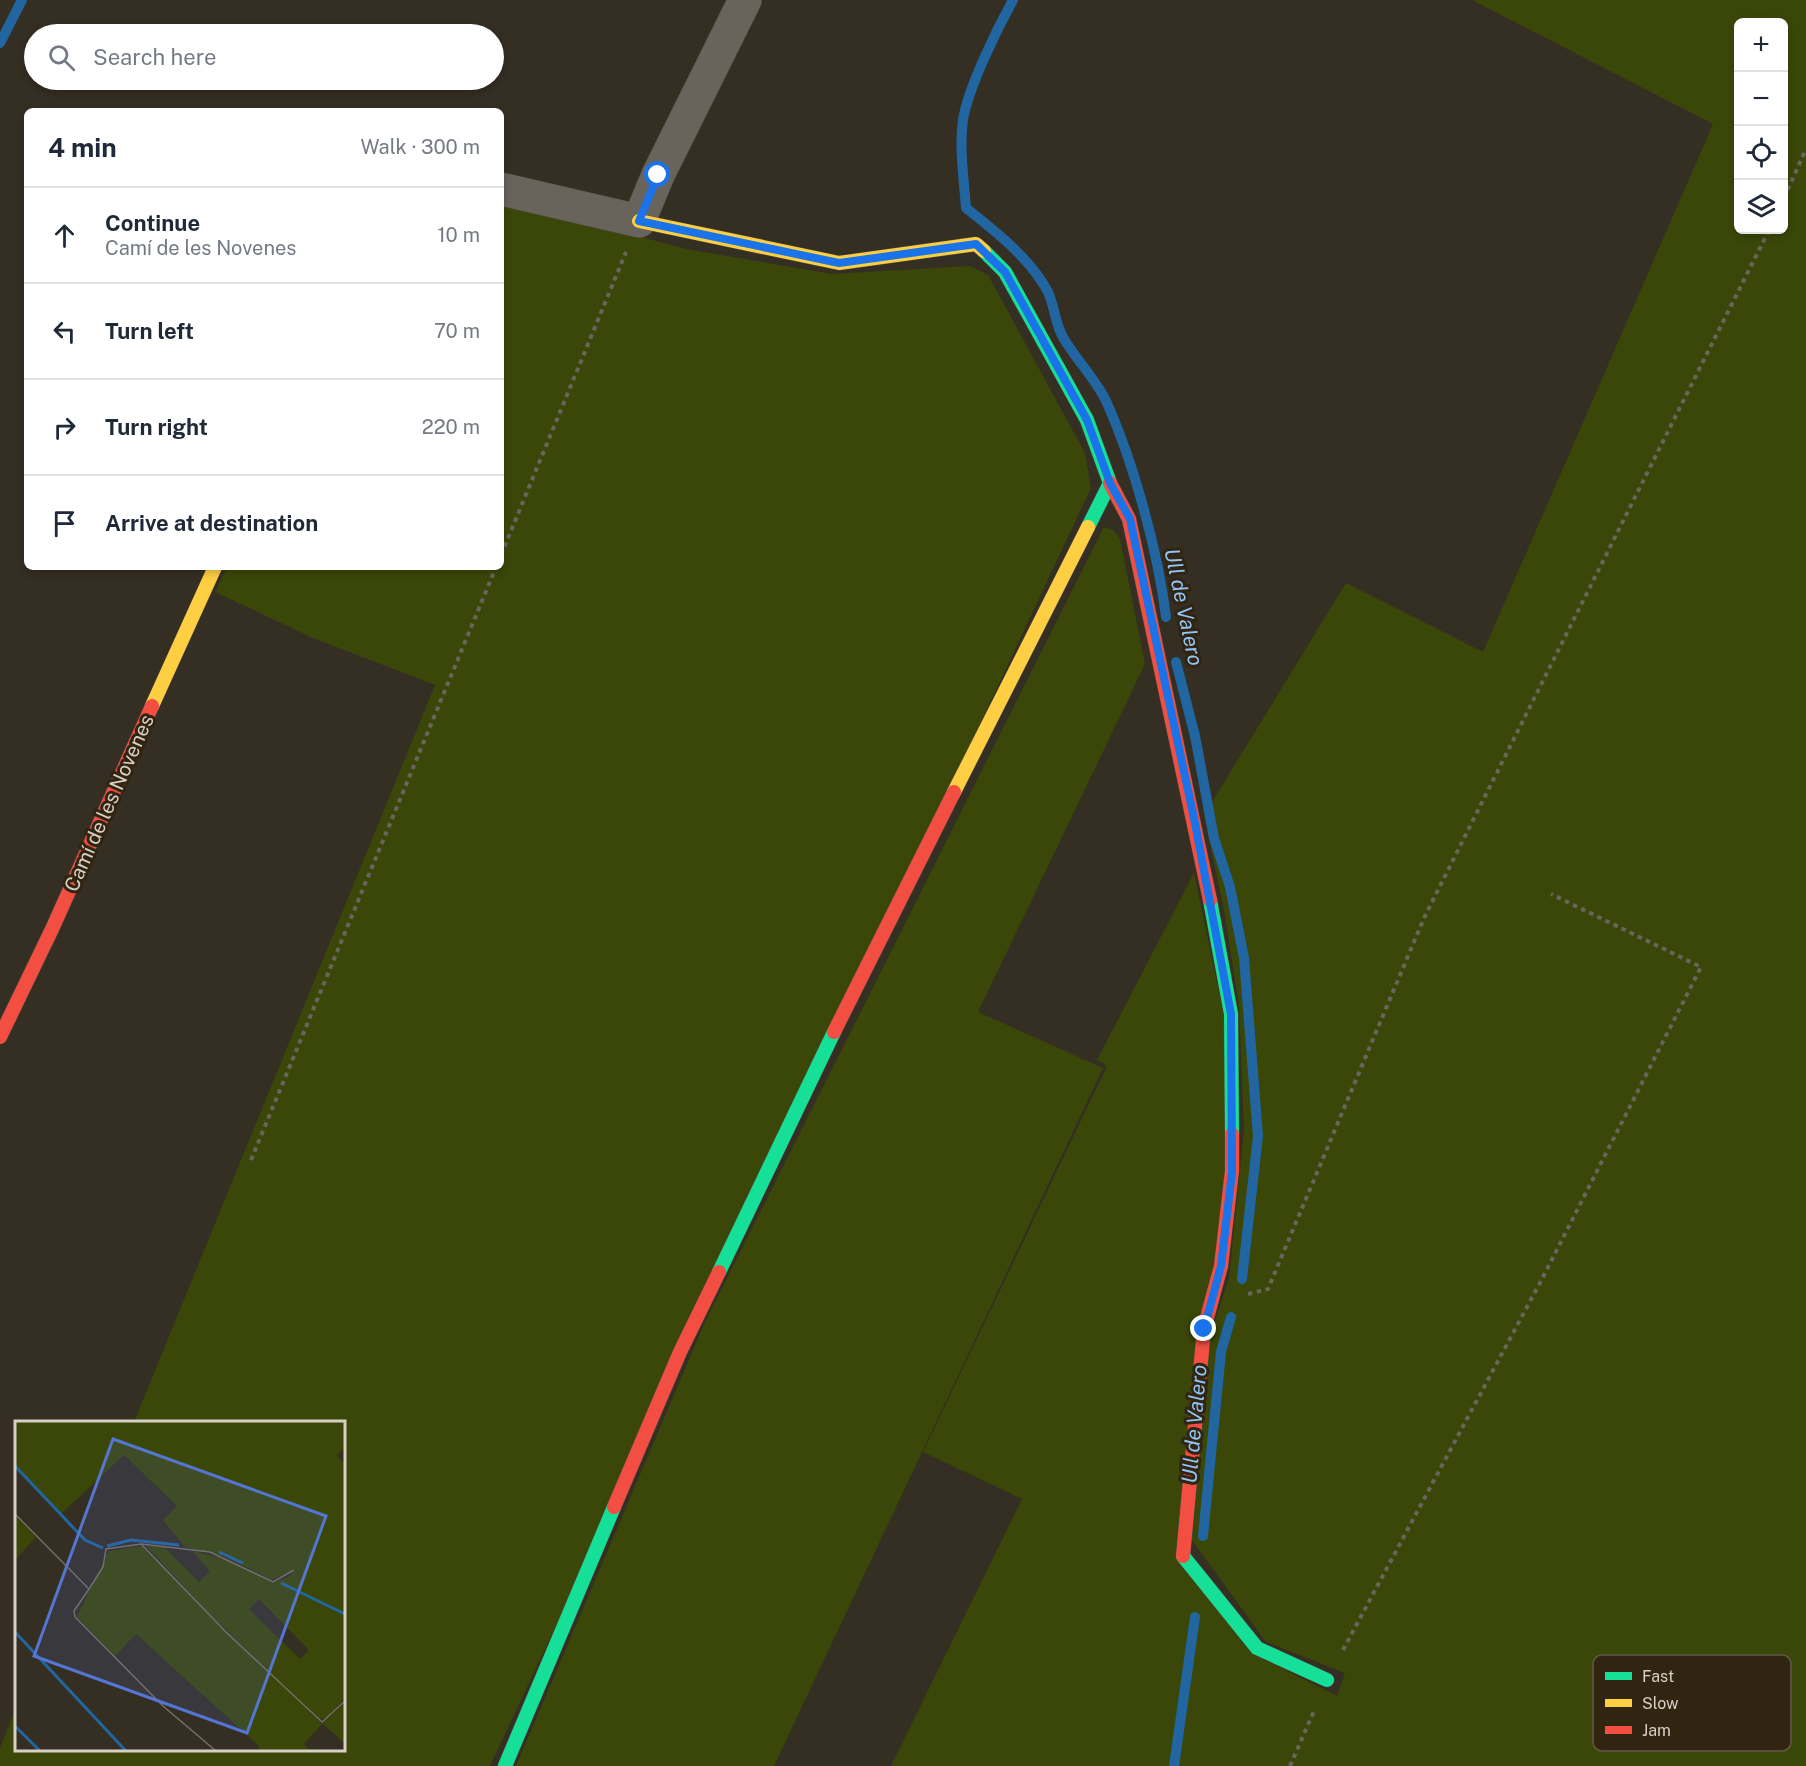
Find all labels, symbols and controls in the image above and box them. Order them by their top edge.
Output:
map controls [1734,18,1788,234]
button: + [1734,18,1788,72]
search box [24,24,504,90]
icon: search [45,41,78,74]
text: Search here [93,44,217,70]
button: − [1734,72,1788,126]
button: locate [1734,126,1788,180]
text: 4 min [48,132,117,163]
text: Walk · 300 m [360,135,480,159]
route start [644,161,670,187]
button: layers [1734,180,1788,234]
text: Continue [105,210,200,236]
icon: ahead [48,219,81,252]
text: 10 m [437,223,480,247]
text: Camí de les Novenes [105,236,296,260]
icon: left [48,315,81,348]
text: Turn left [105,318,194,344]
text: 70 m [434,319,480,343]
icon: right [48,411,81,444]
text: Turn right [105,414,208,440]
text: 220 m [422,415,480,439]
icon: arrive [48,507,81,540]
text: Arrive at destination [105,510,318,536]
water label: Ull de Valero [1159,546,1209,668]
street label: Camí de les Novenes [59,711,159,895]
route end [1190,1315,1216,1341]
water label: Ull de Valero [1176,1364,1212,1484]
inset map [15,1421,345,1751]
legend [1593,1655,1791,1751]
text: Fast [1642,1667,1674,1686]
text: Slow [1642,1694,1679,1713]
text: Jam [1642,1721,1671,1740]

